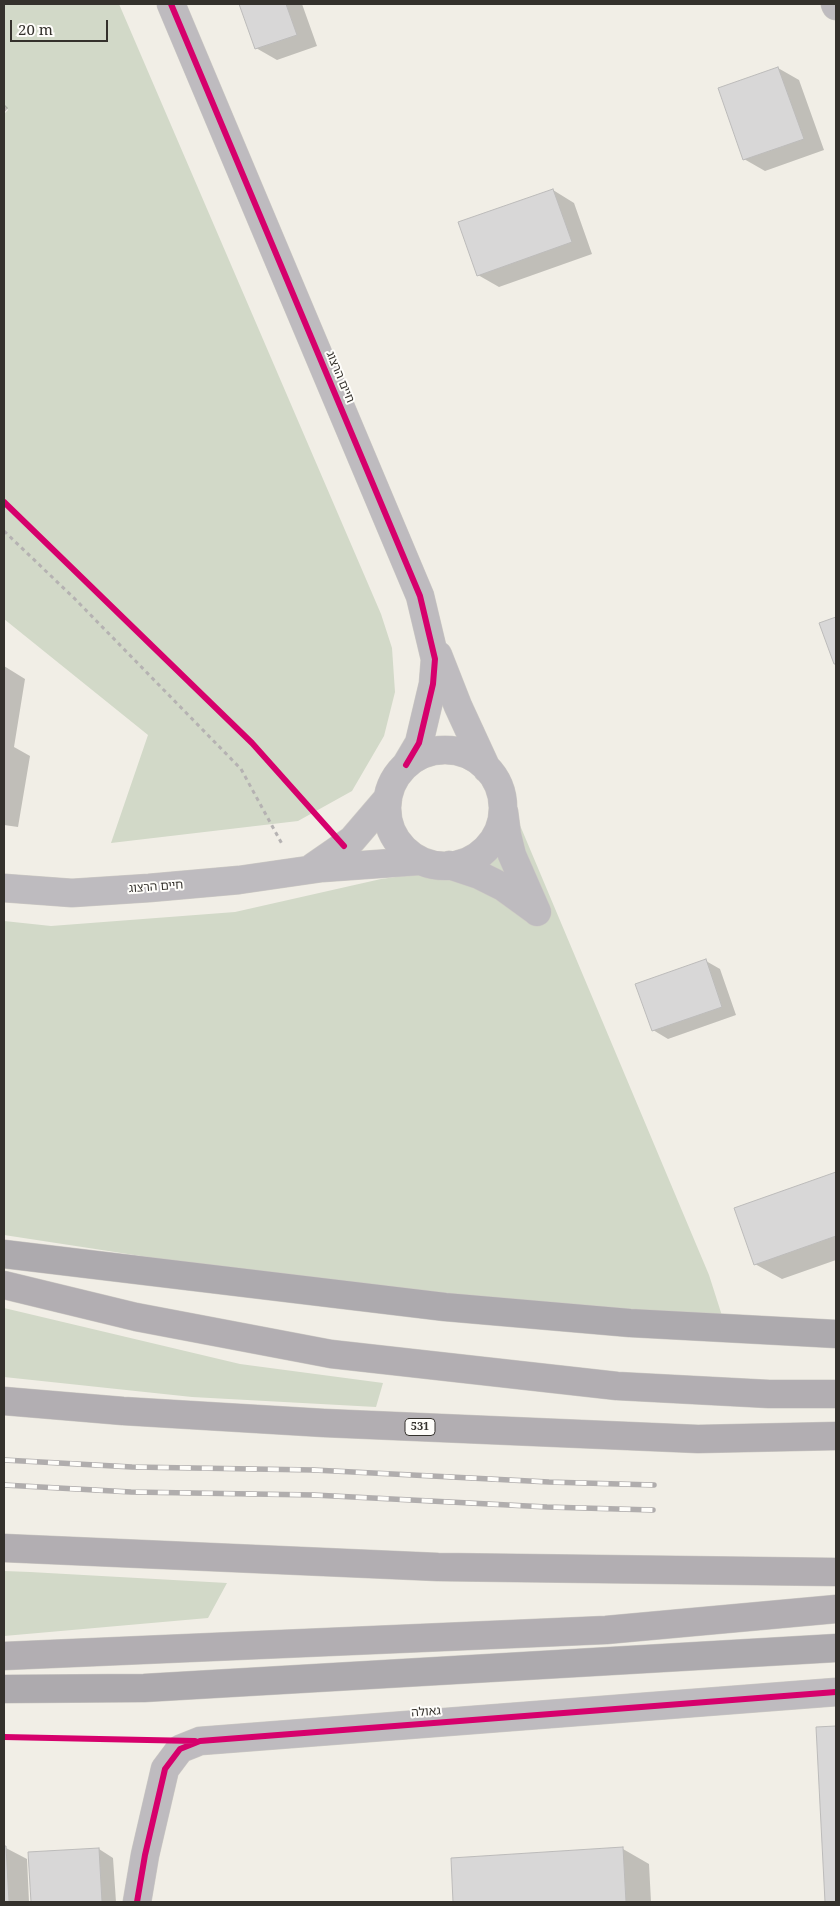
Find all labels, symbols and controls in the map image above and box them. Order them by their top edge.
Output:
scale bar [12,10,110,42]
text: 20 m [18,19,53,39]
street label: חיים הרצוג [323,349,357,405]
street label: חיים הרצוג [128,878,184,896]
road number: 531 [405,1418,435,1435]
street label: גאולה [411,1704,441,1720]

